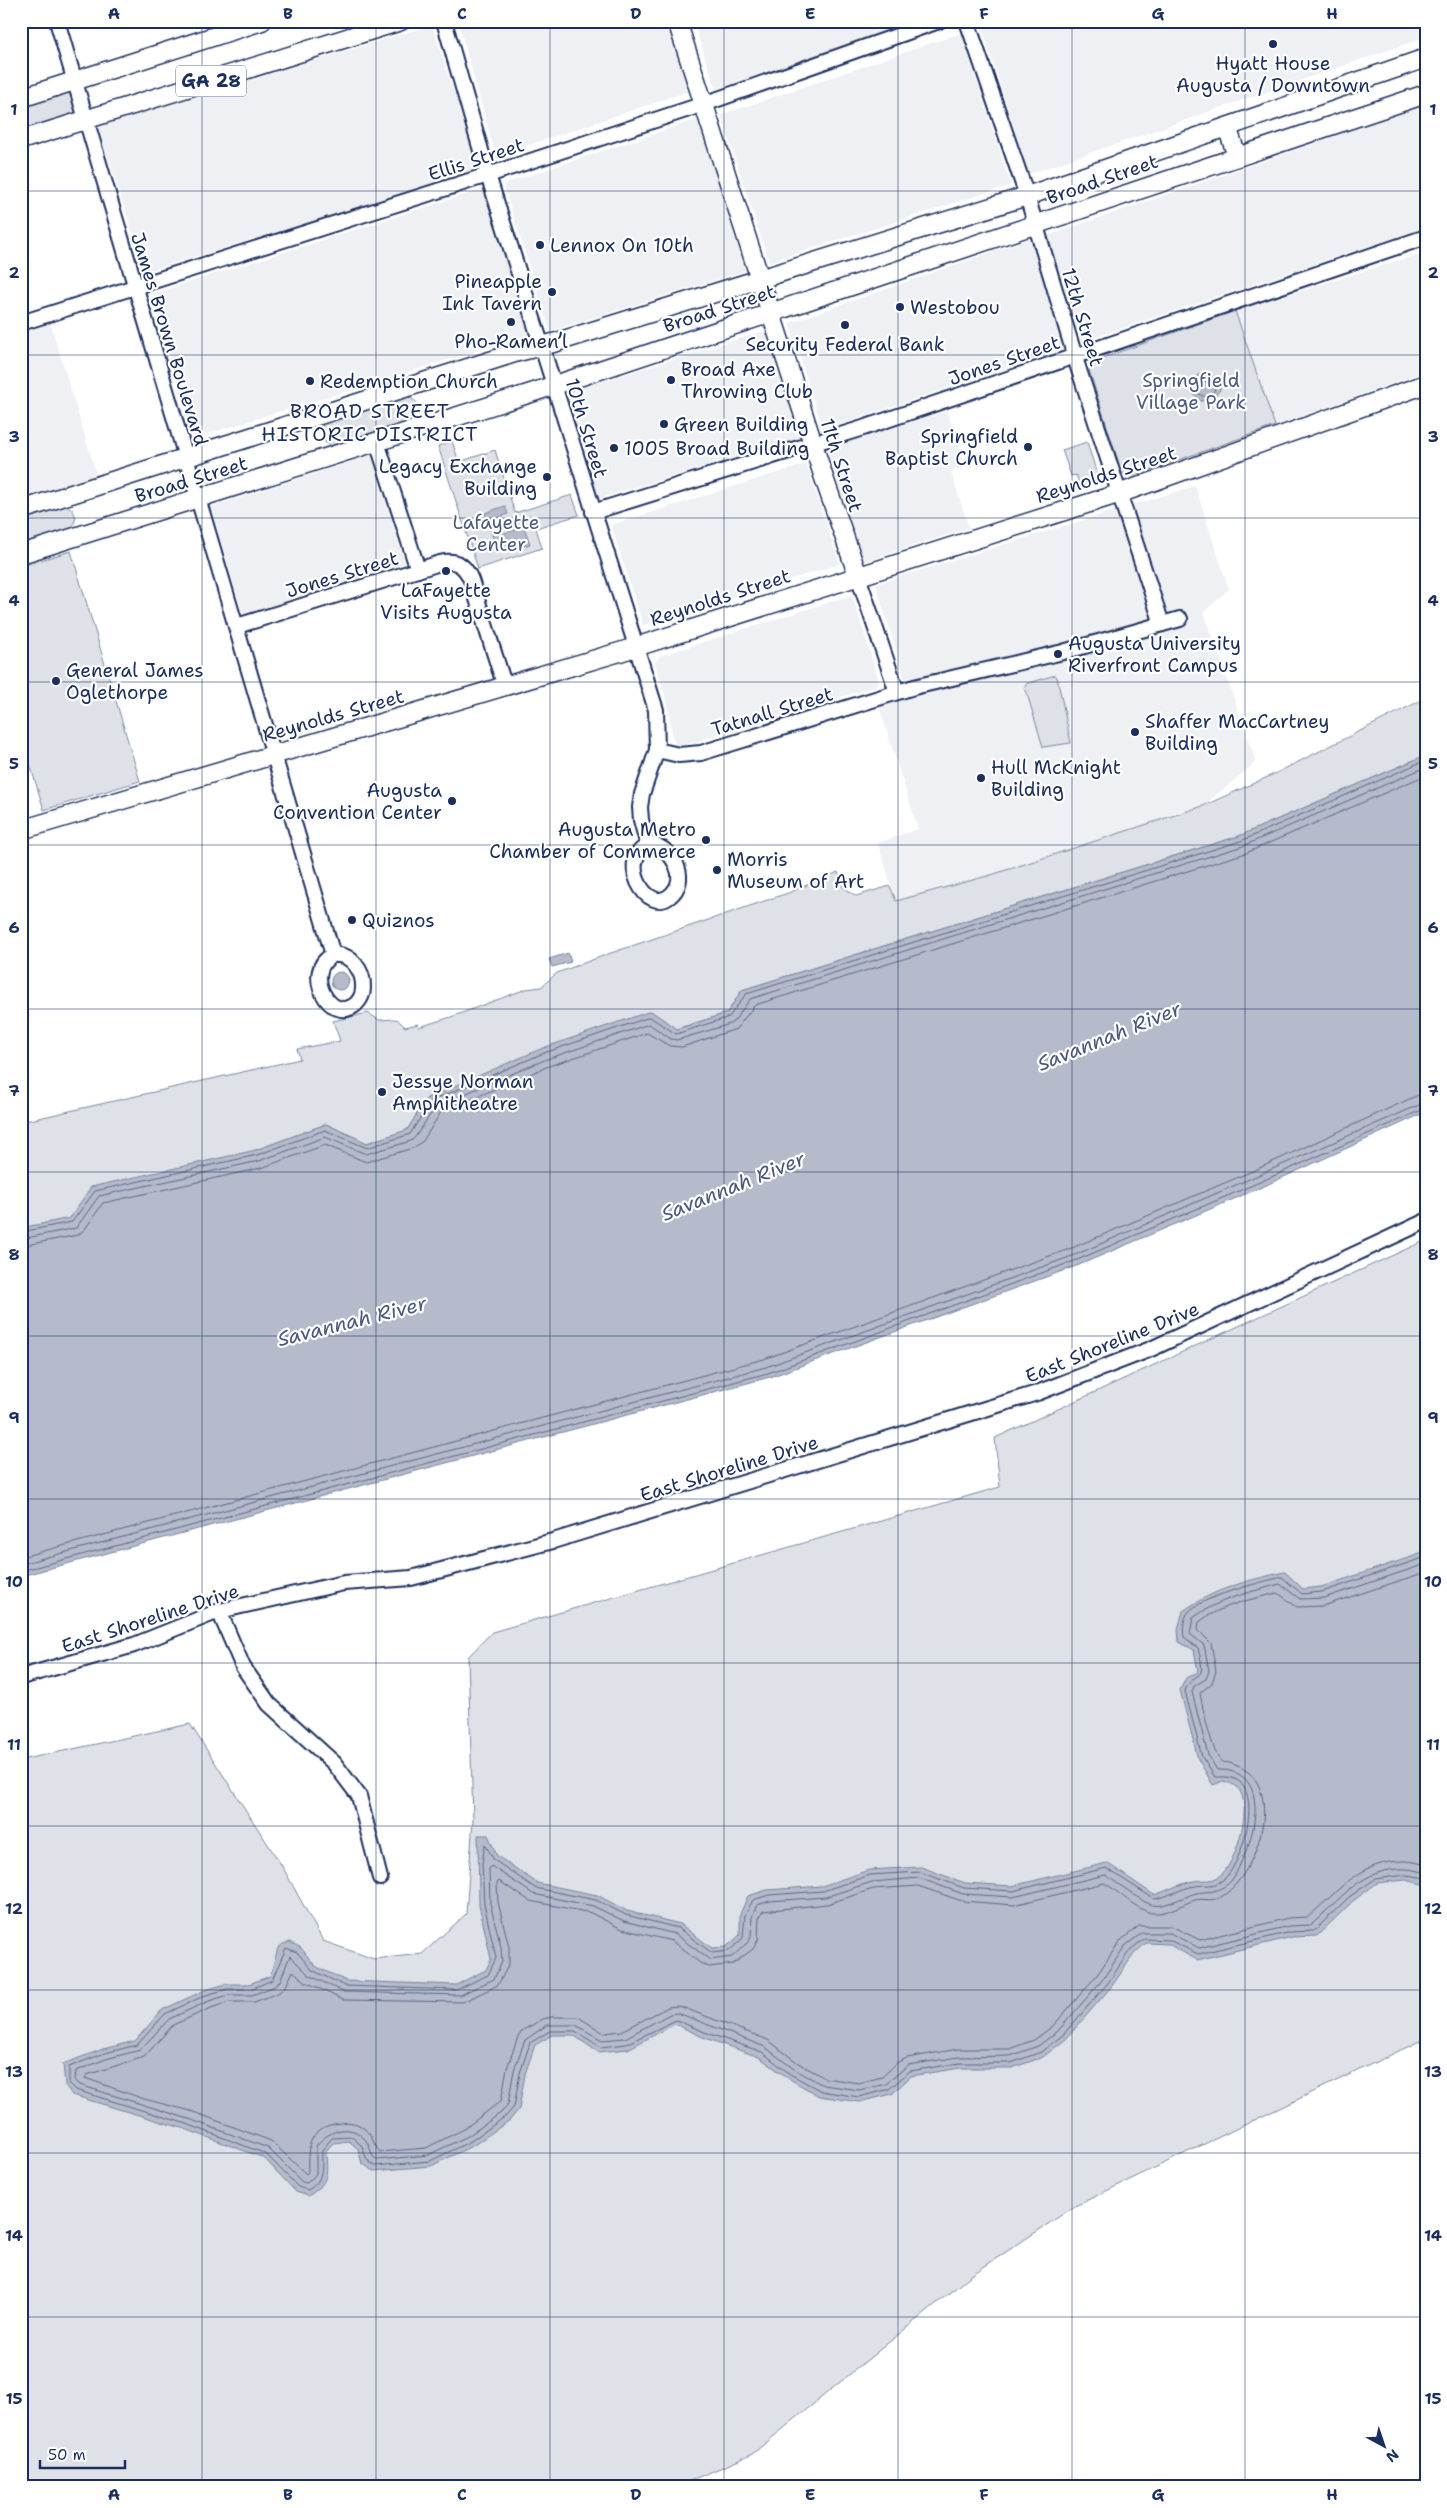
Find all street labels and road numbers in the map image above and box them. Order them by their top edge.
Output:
road number: GA 28 [176,66,246,96]
street label: Ellis Street [425,132,527,187]
street label: Broad Street [1043,149,1161,210]
street label: James Brown Boulevard [125,229,214,449]
street label: 12th Street [1056,265,1109,370]
street label: Broad Street [660,279,778,338]
street label: Jones Street [945,330,1063,391]
street label: 10th Street [560,375,614,481]
street label: 11th Street [815,415,868,515]
street label: Reynolds Street [1033,440,1180,509]
street label: Broad Street [132,450,251,508]
street label: Jones Street [283,545,402,603]
street label: Reynolds Street [647,563,794,632]
street label: Tatnall Street [708,681,836,742]
street label: Reynolds Street [259,683,407,748]
street label: East Shoreline Drive [1022,1296,1203,1389]
street label: East Shoreline Drive [637,1429,821,1507]
street label: East Shoreline Drive [58,1578,242,1659]

